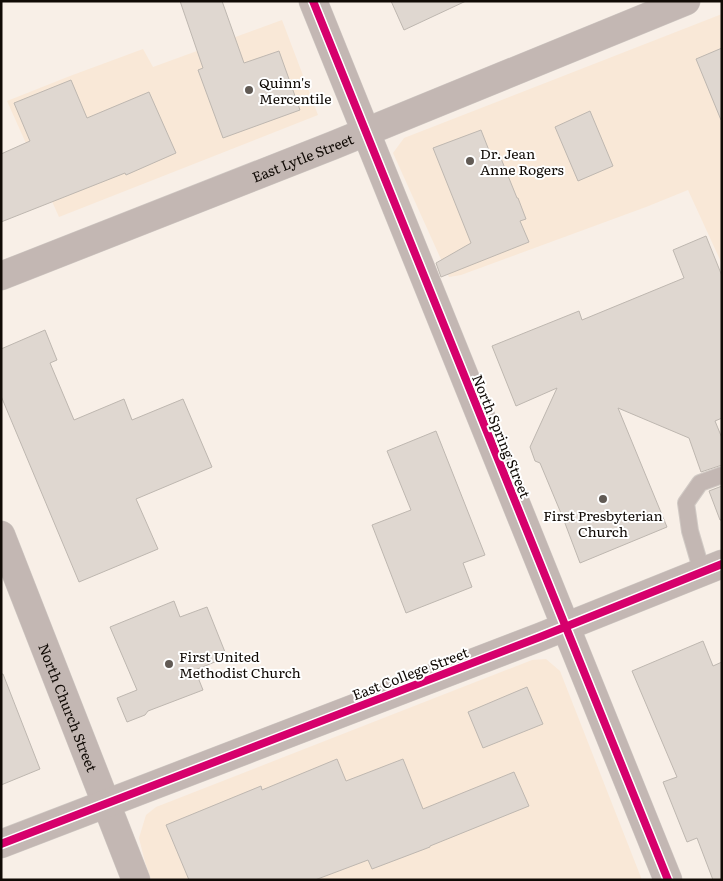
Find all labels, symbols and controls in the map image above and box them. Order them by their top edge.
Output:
place label: Quinn's Mercentile [259,72,331,108]
marker: Quinn's Mercentile [243,84,255,96]
street label: East Lytle Street [249,128,357,186]
place label: Dr. Jean Anne Rogers [480,143,564,179]
marker: Dr. Jean Anne Rogers [464,155,476,167]
street label: North Spring Street [468,371,536,501]
marker: First Presbyterian Church [597,493,609,505]
place label: First Presbyterian Church [543,505,663,541]
street label: North Church Street [34,640,103,775]
street label: East College Street [349,642,471,704]
place label: First United Methodist Church [179,646,301,682]
marker: First United Methodist Church [163,658,175,670]

